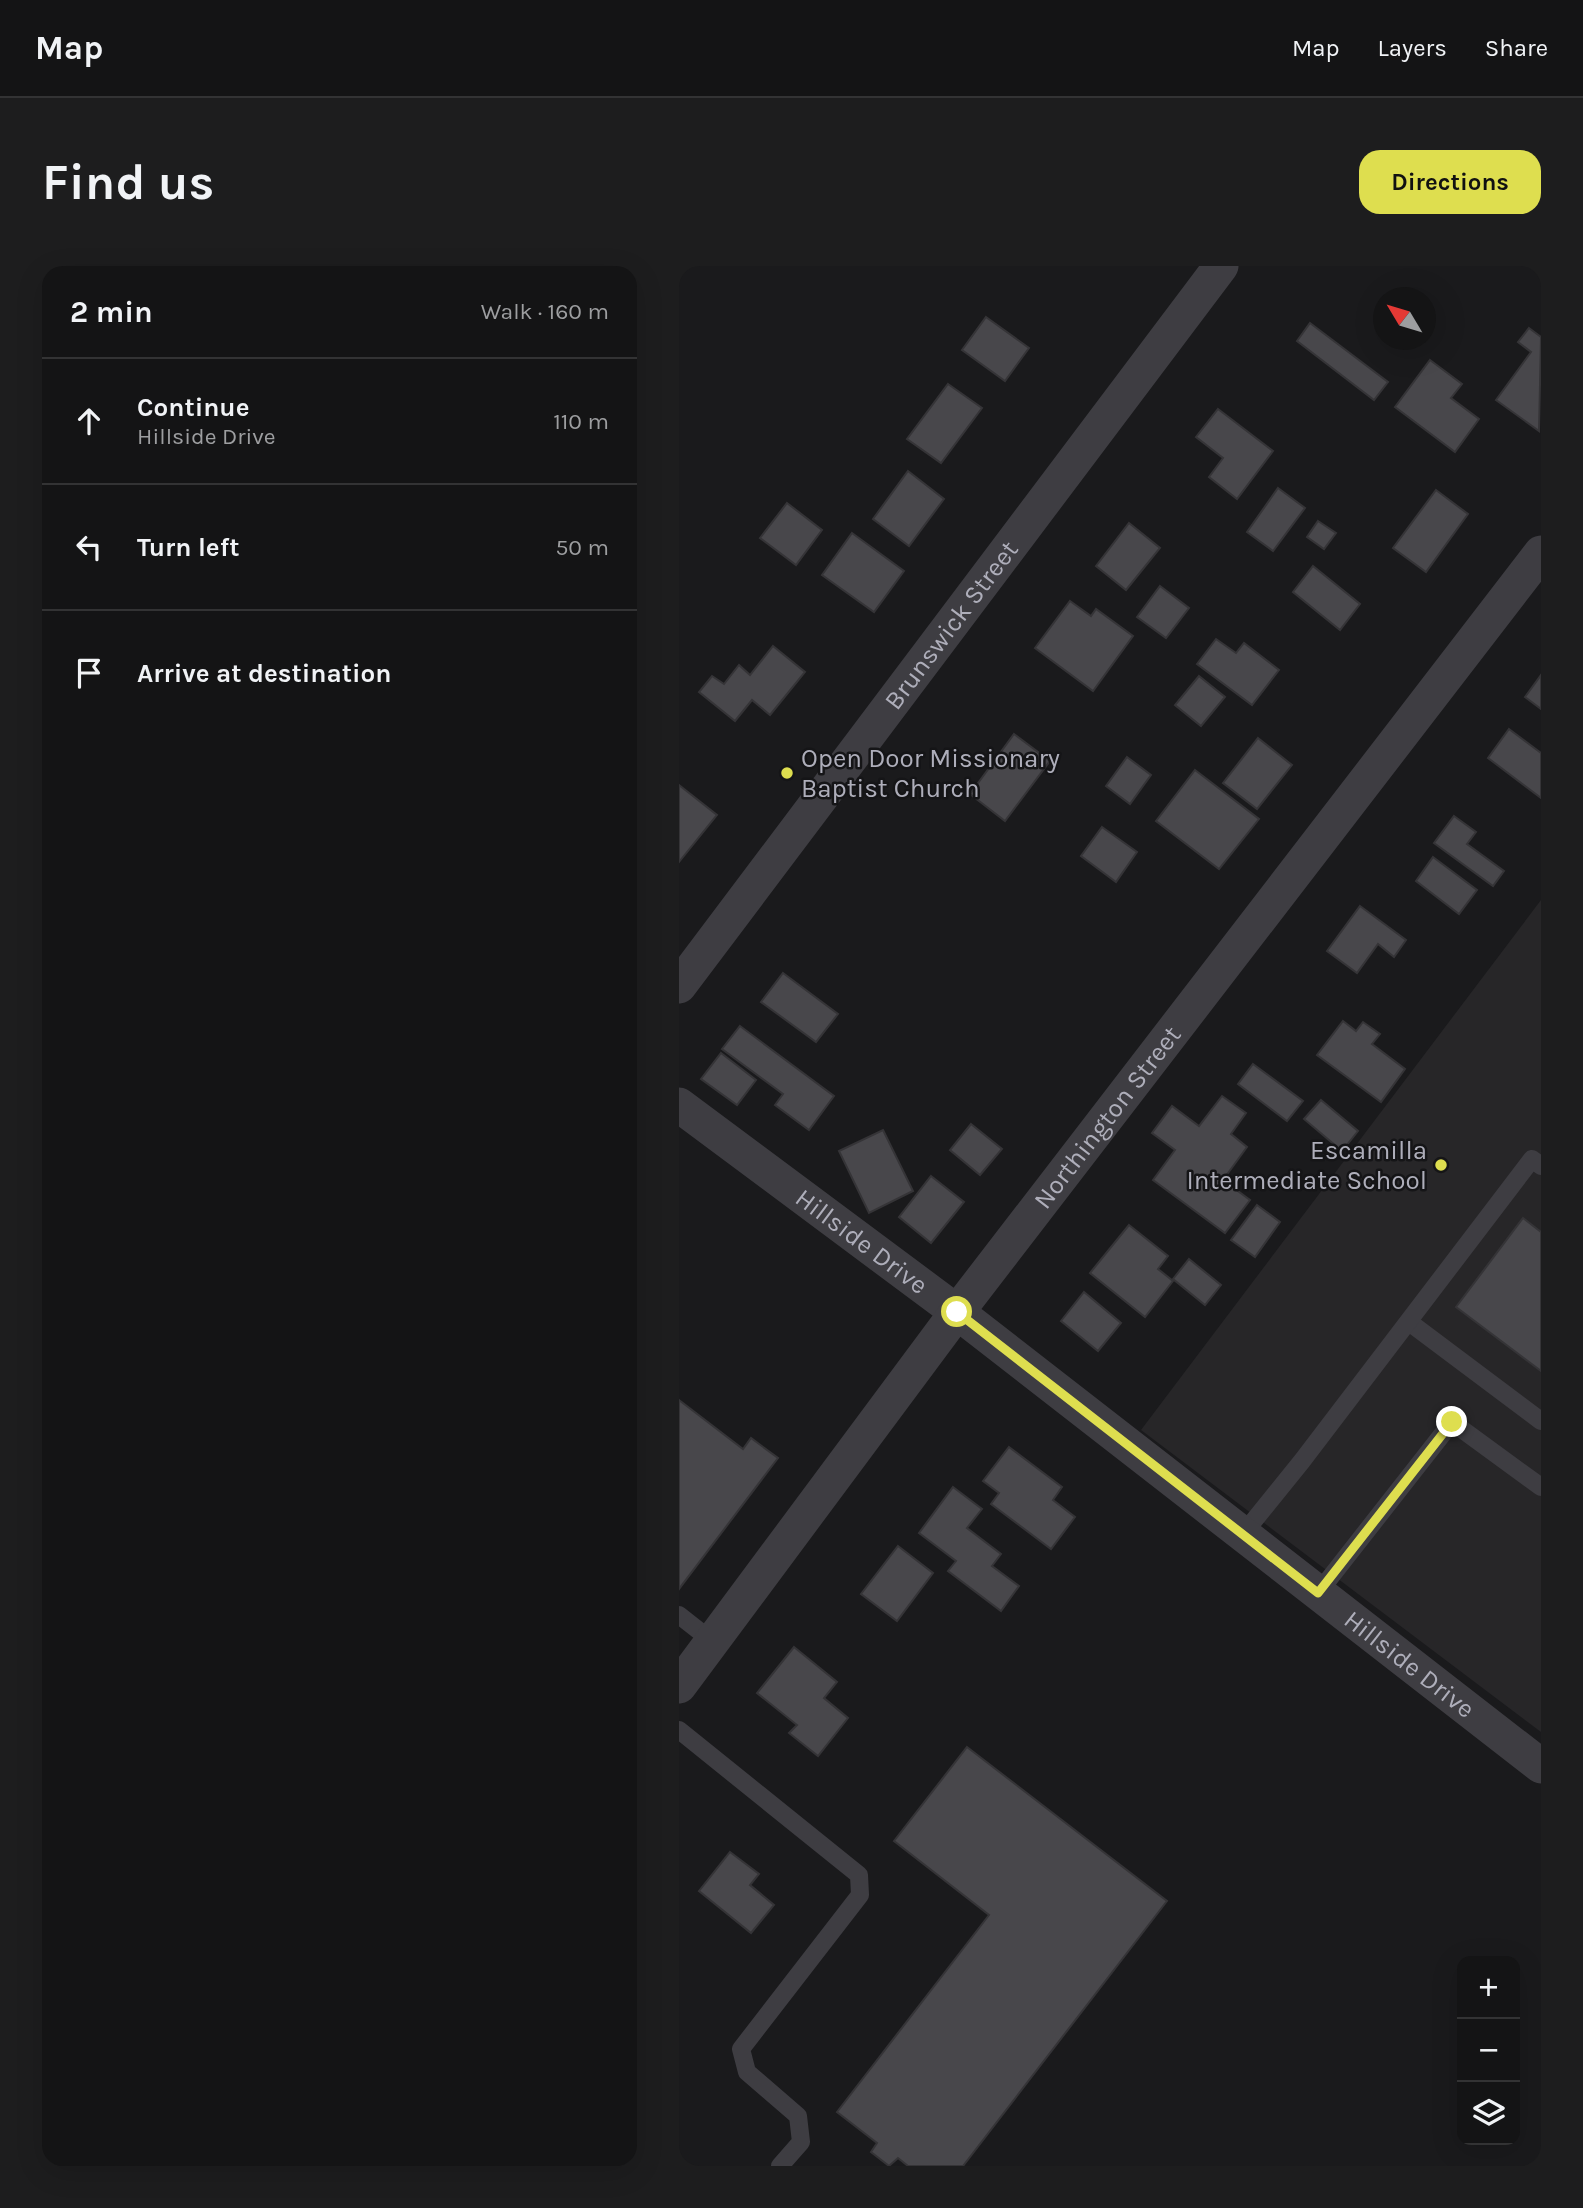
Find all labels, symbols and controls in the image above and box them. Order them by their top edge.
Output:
text: Map [35,29,103,67]
text: Map [1292,34,1340,62]
text: Layers [1378,34,1447,62]
text: Share [1485,34,1548,62]
button: Directions [1359,150,1541,214]
text: Find us [42,154,214,211]
north arrow [1373,287,1436,350]
text: 2 min [70,294,153,330]
text: Walk · 160 m [481,298,609,325]
text: Continue [137,392,249,423]
icon: ahead [70,402,108,440]
text: 110 m [553,408,609,435]
text: Hillside Drive [137,423,276,450]
icon: left [70,528,108,566]
text: Turn left [137,532,239,563]
text: 50 m [555,534,609,561]
street label: Brunswick Street [877,534,1024,715]
icon: arrive [70,654,108,692]
text: Arrive at destination [137,658,391,689]
place label: Open Door Missionary Baptist Church [801,743,1060,804]
marker: Open Door Missionary Baptist Church [779,765,795,781]
street label: Northington Street [1027,1019,1187,1215]
place label: Escamilla Intermediate School [1187,1135,1427,1196]
marker: Escamilla Intermediate School [1433,1157,1449,1173]
street label: Hillside Drive [790,1182,934,1300]
route start [941,1296,972,1327]
route end [1436,1406,1467,1437]
street label: Hillside Drive [1338,1604,1481,1724]
map controls [1457,1956,1520,2145]
button: + [1457,1956,1520,2019]
button: − [1457,2019,1520,2082]
button: layers [1457,2082,1520,2145]

